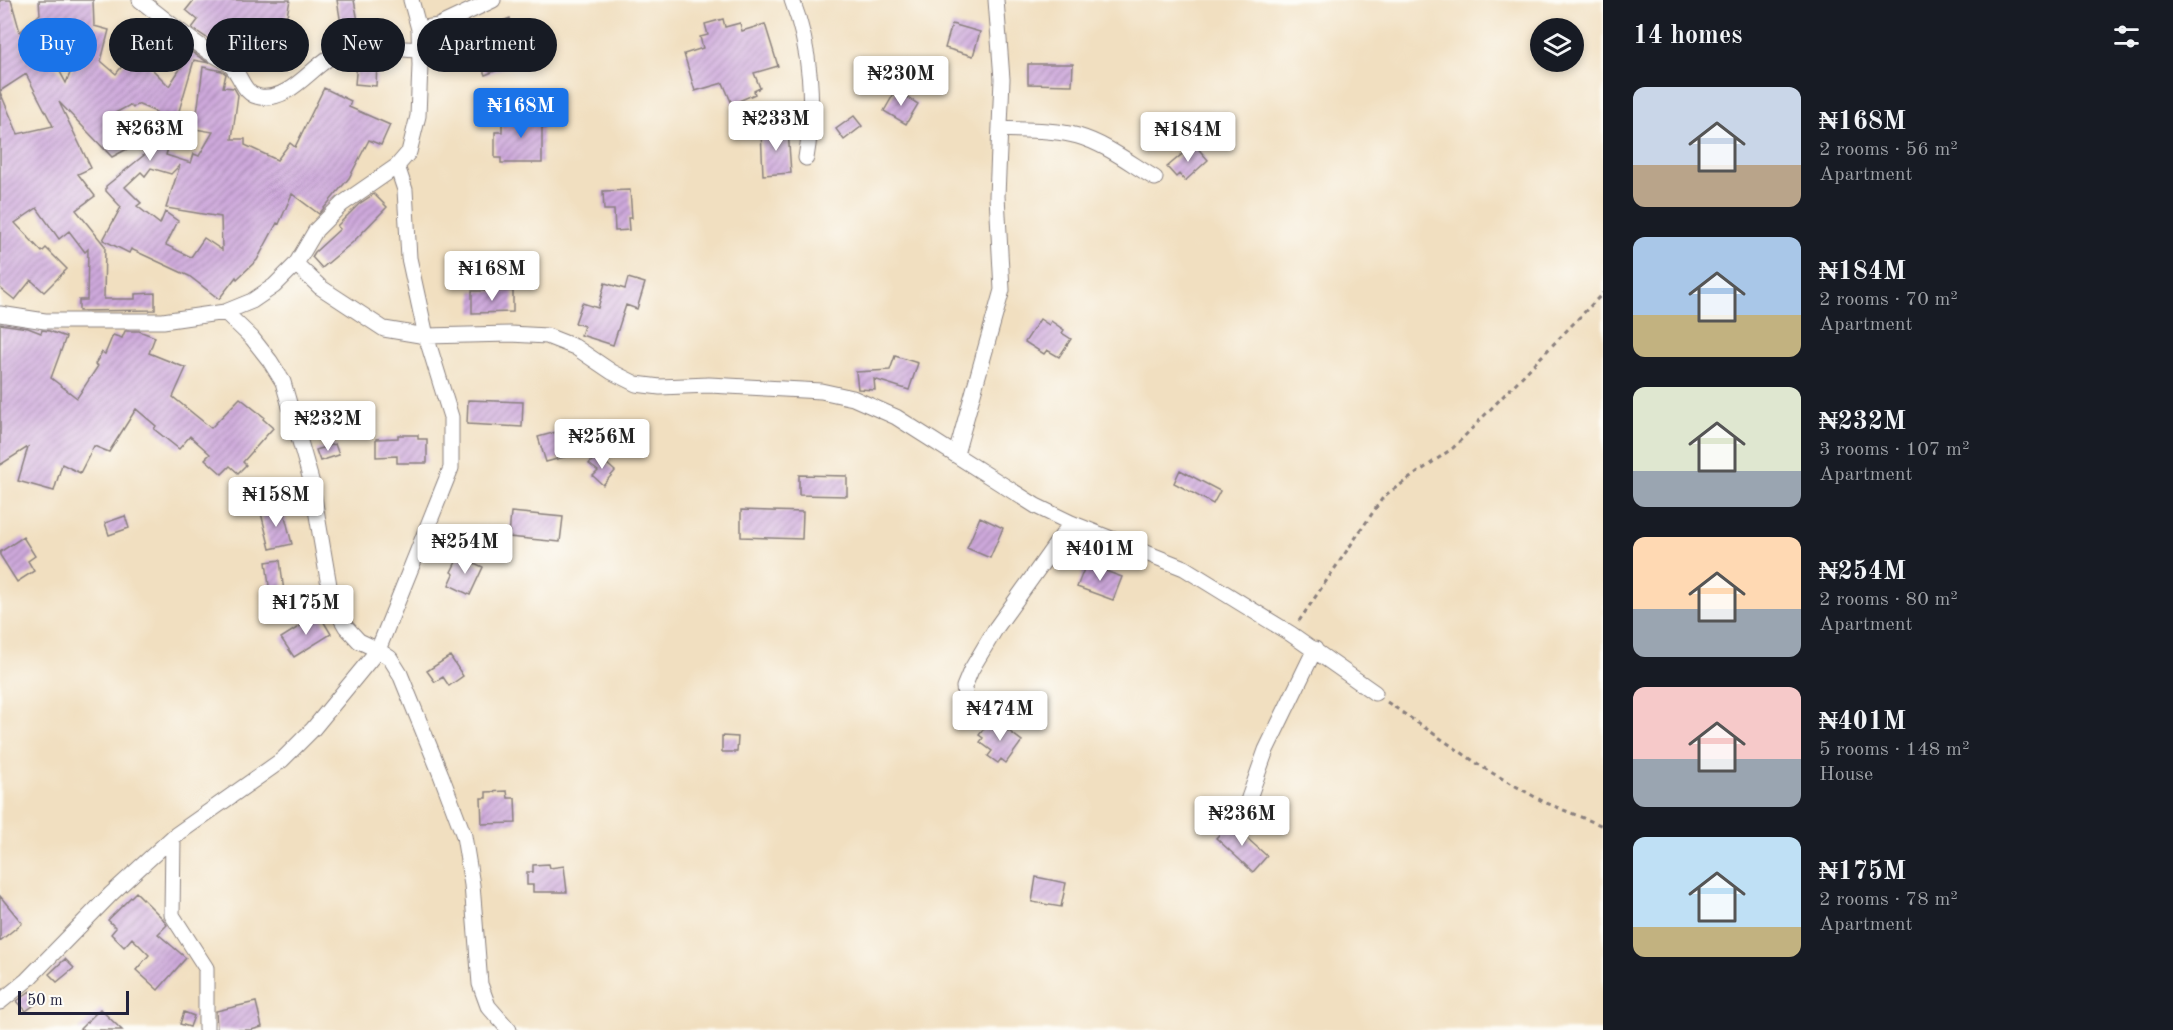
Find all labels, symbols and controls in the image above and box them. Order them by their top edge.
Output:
chip: Buy [18,18,97,72]
chip: Rent [109,18,194,72]
chip: Filters [206,18,309,72]
chip: New [321,18,405,72]
chip: Apartment [417,18,557,72]
map controls [1530,18,1584,72]
button: layers [1530,18,1584,72]
icon: filters [2110,20,2143,53]
text: 14 homes [1633,23,1742,49]
pin: ₦230M [859,56,943,107]
text: ₦230M [867,65,935,85]
pin: ₦168M [479,88,563,139]
text: ₦168M [487,97,555,117]
pin: ₦233M [734,101,818,152]
text: ₦168M [1819,109,1906,135]
text: ₦233M [742,110,810,130]
pin: ₦263M [108,111,192,162]
icon: home [1681,111,1753,183]
pin: ₦184M [1146,112,1230,163]
text: ₦263M [116,120,184,140]
text: ₦184M [1154,121,1222,141]
text: 2 rooms · 56 m² [1819,140,1958,160]
text: Apartment [1819,165,1913,185]
pin: ₦168M [450,251,534,302]
text: ₦184M [1819,259,1906,285]
text: ₦168M [458,260,526,280]
icon: home [1681,261,1753,333]
text: 2 rooms · 70 m² [1819,290,1958,310]
text: Apartment [1819,315,1913,335]
pin: ₦232M [286,401,370,452]
text: ₦232M [1819,409,1906,435]
text: ₦232M [294,410,362,430]
icon: home [1681,411,1753,483]
pin: ₦256M [560,419,644,470]
text: ₦256M [568,428,636,448]
text: 3 rooms · 107 m² [1819,440,1969,460]
text: Apartment [1819,465,1913,485]
pin: ₦158M [234,477,318,528]
text: ₦158M [242,486,310,506]
pin: ₦254M [423,524,507,575]
pin: ₦401M [1058,531,1142,582]
text: ₦254M [431,533,499,553]
text: ₦401M [1066,540,1134,560]
text: ₦254M [1819,559,1906,585]
icon: home [1681,561,1753,633]
pin: ₦175M [264,585,348,636]
text: 2 rooms · 80 m² [1819,590,1958,610]
text: ₦175M [272,594,340,614]
text: Apartment [1819,615,1913,635]
pin: ₦474M [958,691,1042,742]
text: ₦474M [966,700,1034,720]
text: ₦401M [1819,709,1906,735]
icon: home [1681,711,1753,783]
text: 5 rooms · 148 m² [1819,740,1969,760]
text: House [1819,765,1873,785]
pin: ₦236M [1200,796,1284,847]
text: ₦236M [1208,805,1276,825]
text: ₦175M [1819,859,1906,885]
icon: home [1681,861,1753,933]
text: 2 rooms · 78 m² [1819,890,1958,910]
text: Apartment [1819,915,1913,935]
scale bar [18,988,129,1016]
text: 50 m [27,993,63,1009]

